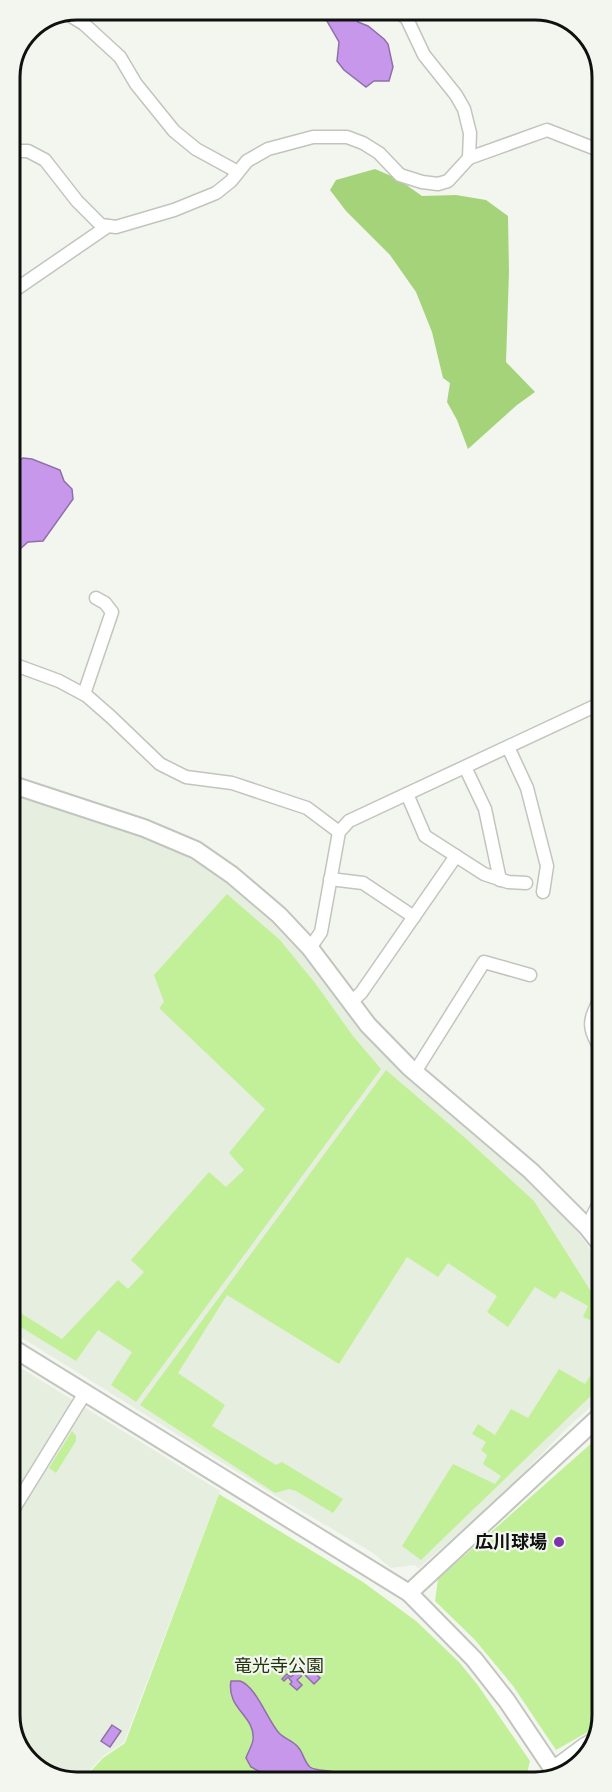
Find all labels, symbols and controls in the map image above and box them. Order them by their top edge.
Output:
place label: 広川球場 [475,1531,547,1553]
marker: 広川球場 [552,1535,566,1549]
park label: 竜光寺公園 [234,1655,324,1677]

